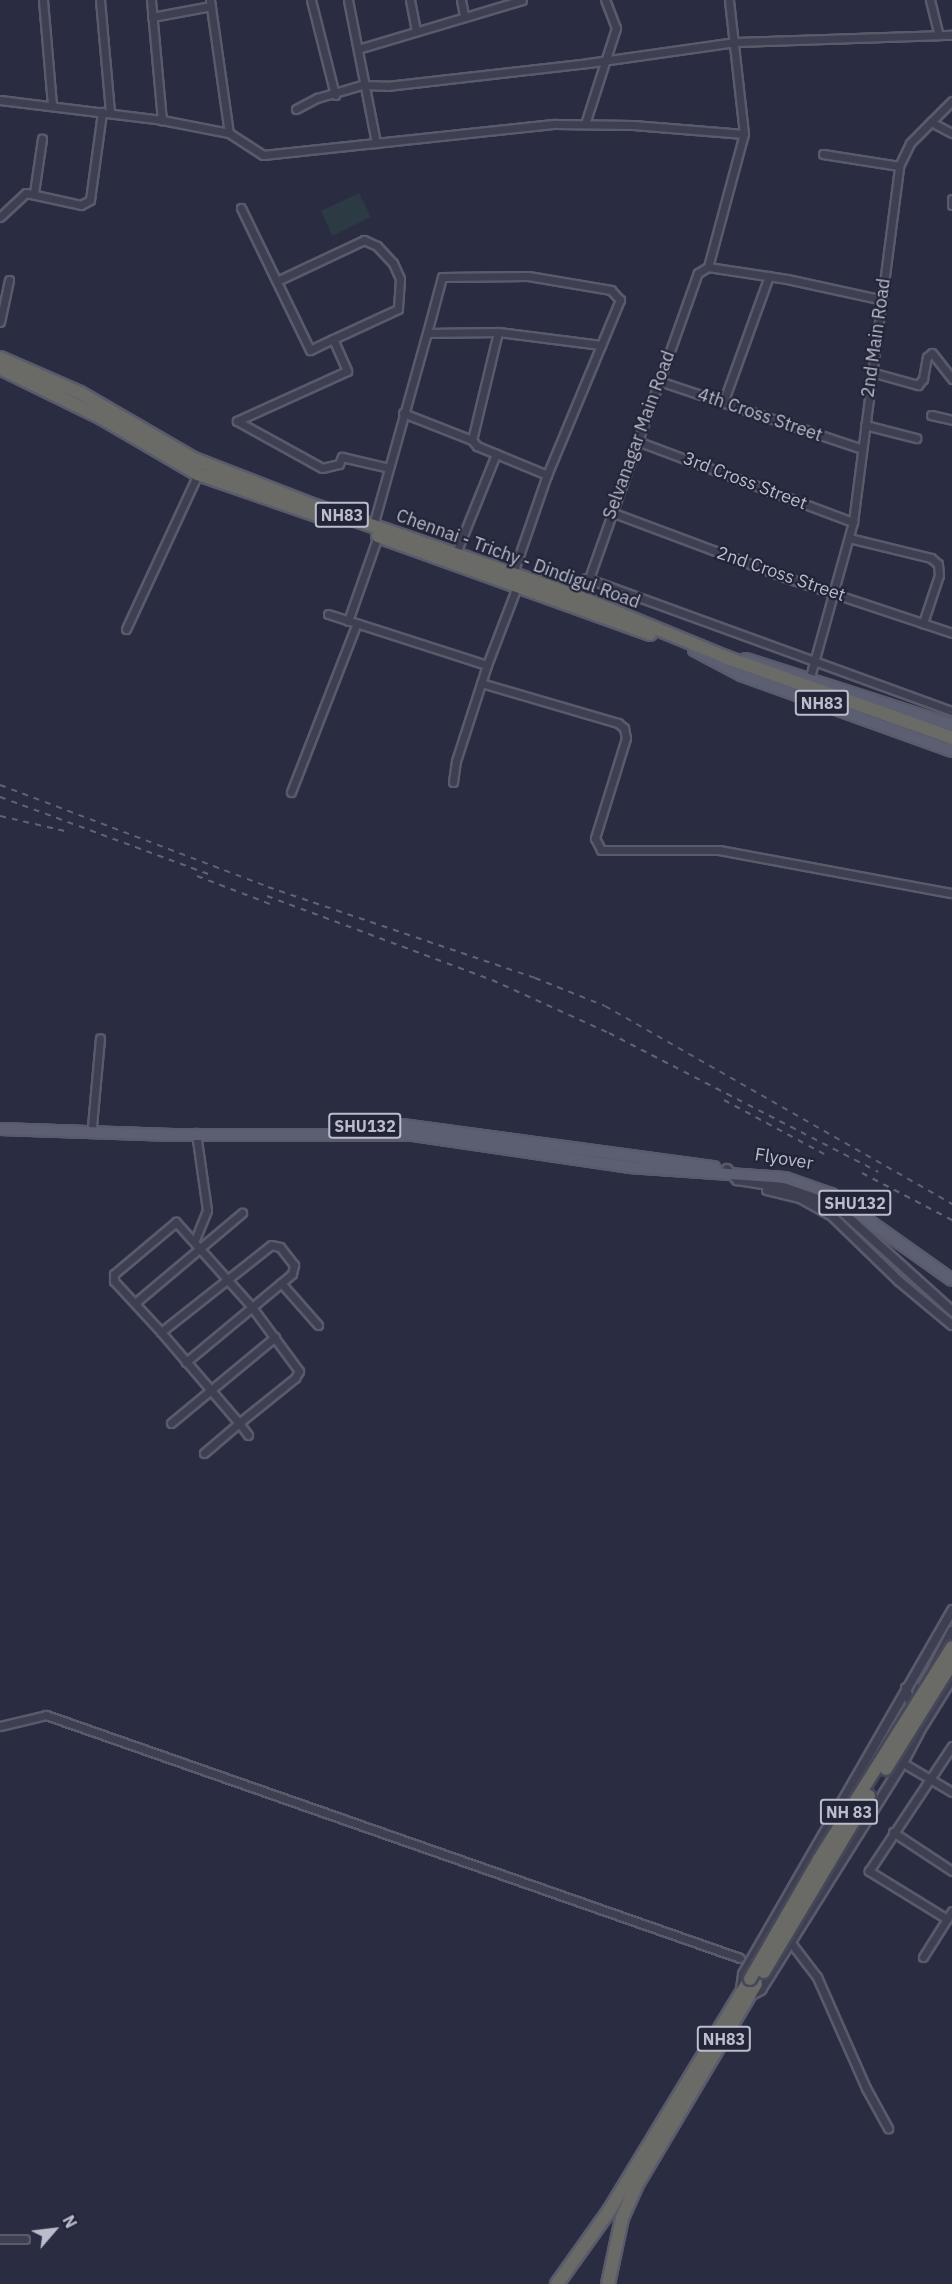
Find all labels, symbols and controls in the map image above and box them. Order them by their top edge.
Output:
street label: 2nd Main Road [857,277,895,399]
street label: Selvanagar Main Road [598,348,680,522]
street label: 4th Cross Street [695,384,825,446]
street label: 3rd Cross Street [680,447,810,515]
road number: NH83 [314,502,370,528]
street label: Chennai - Trichy - Dindigul Road [393,505,643,613]
street label: 2nd Cross Street [714,542,848,606]
road number: NH83 [794,690,850,716]
road number: SHU132 [328,1113,403,1139]
street label: Flyover [753,1144,815,1174]
road number: SHU132 [818,1190,892,1216]
road number: NH 83 [819,1799,879,1825]
road number: NH83 [696,2026,752,2052]
north arrow [24,2200,84,2260]
text: N [58,2212,81,2231]

